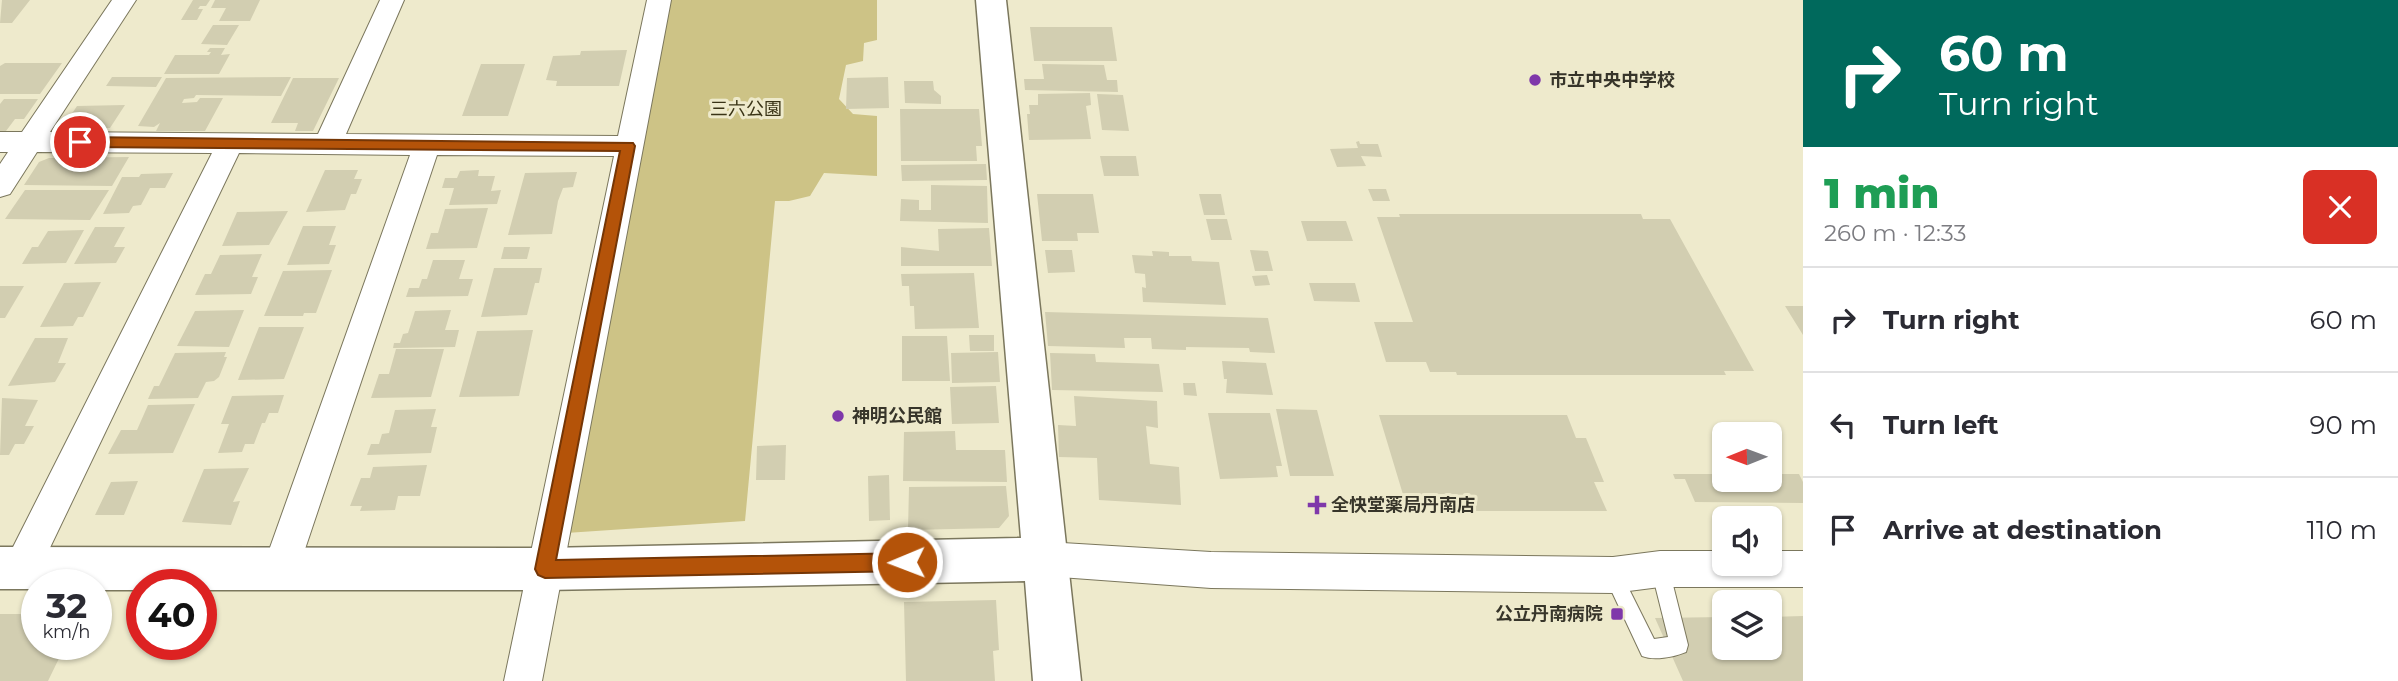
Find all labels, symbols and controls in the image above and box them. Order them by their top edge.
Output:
text: 60 m [1939,24,2069,83]
icon: right [1824,28,1915,119]
place label: 市立中央中学校 [1549,69,1675,91]
marker: 市立中央中学校 [1527,72,1543,88]
text: Turn right [1939,84,2099,123]
park label: 三六公園 [710,98,782,120]
pin [50,112,110,172]
icon: arrive [61,123,99,161]
text: 1 min [1824,167,1940,219]
button: close [2303,170,2377,244]
text: 260 m · 12:33 [1824,219,1967,247]
icon: right [1824,301,1862,339]
text: Turn right [1883,304,2019,336]
text: 60 m [2310,304,2377,336]
place label: 神明公民館 [852,405,942,427]
icon: left [1824,406,1862,444]
marker: 神明公民館 [830,408,846,424]
text: Turn left [1883,409,1999,441]
text: 90 m [2310,409,2377,441]
north arrow [1712,422,1782,492]
map controls [1712,422,1782,660]
place label: 全快堂薬局丹南店 [1331,494,1475,516]
marker: 全快堂薬局丹南店 [1309,497,1325,513]
button: sound [1712,506,1782,576]
icon: arrive [1824,511,1862,549]
text: Arrive at destination [1883,514,2162,546]
text: 110 m [2307,514,2377,546]
position arrow [870,525,944,599]
speed limit sign: 40 [126,569,217,660]
text: 32 [46,584,87,627]
button: layers [1712,590,1782,660]
place label: 公立丹南病院 [1495,603,1603,625]
marker: 公立丹南病院 [1609,606,1625,622]
text: km/h [42,621,91,643]

